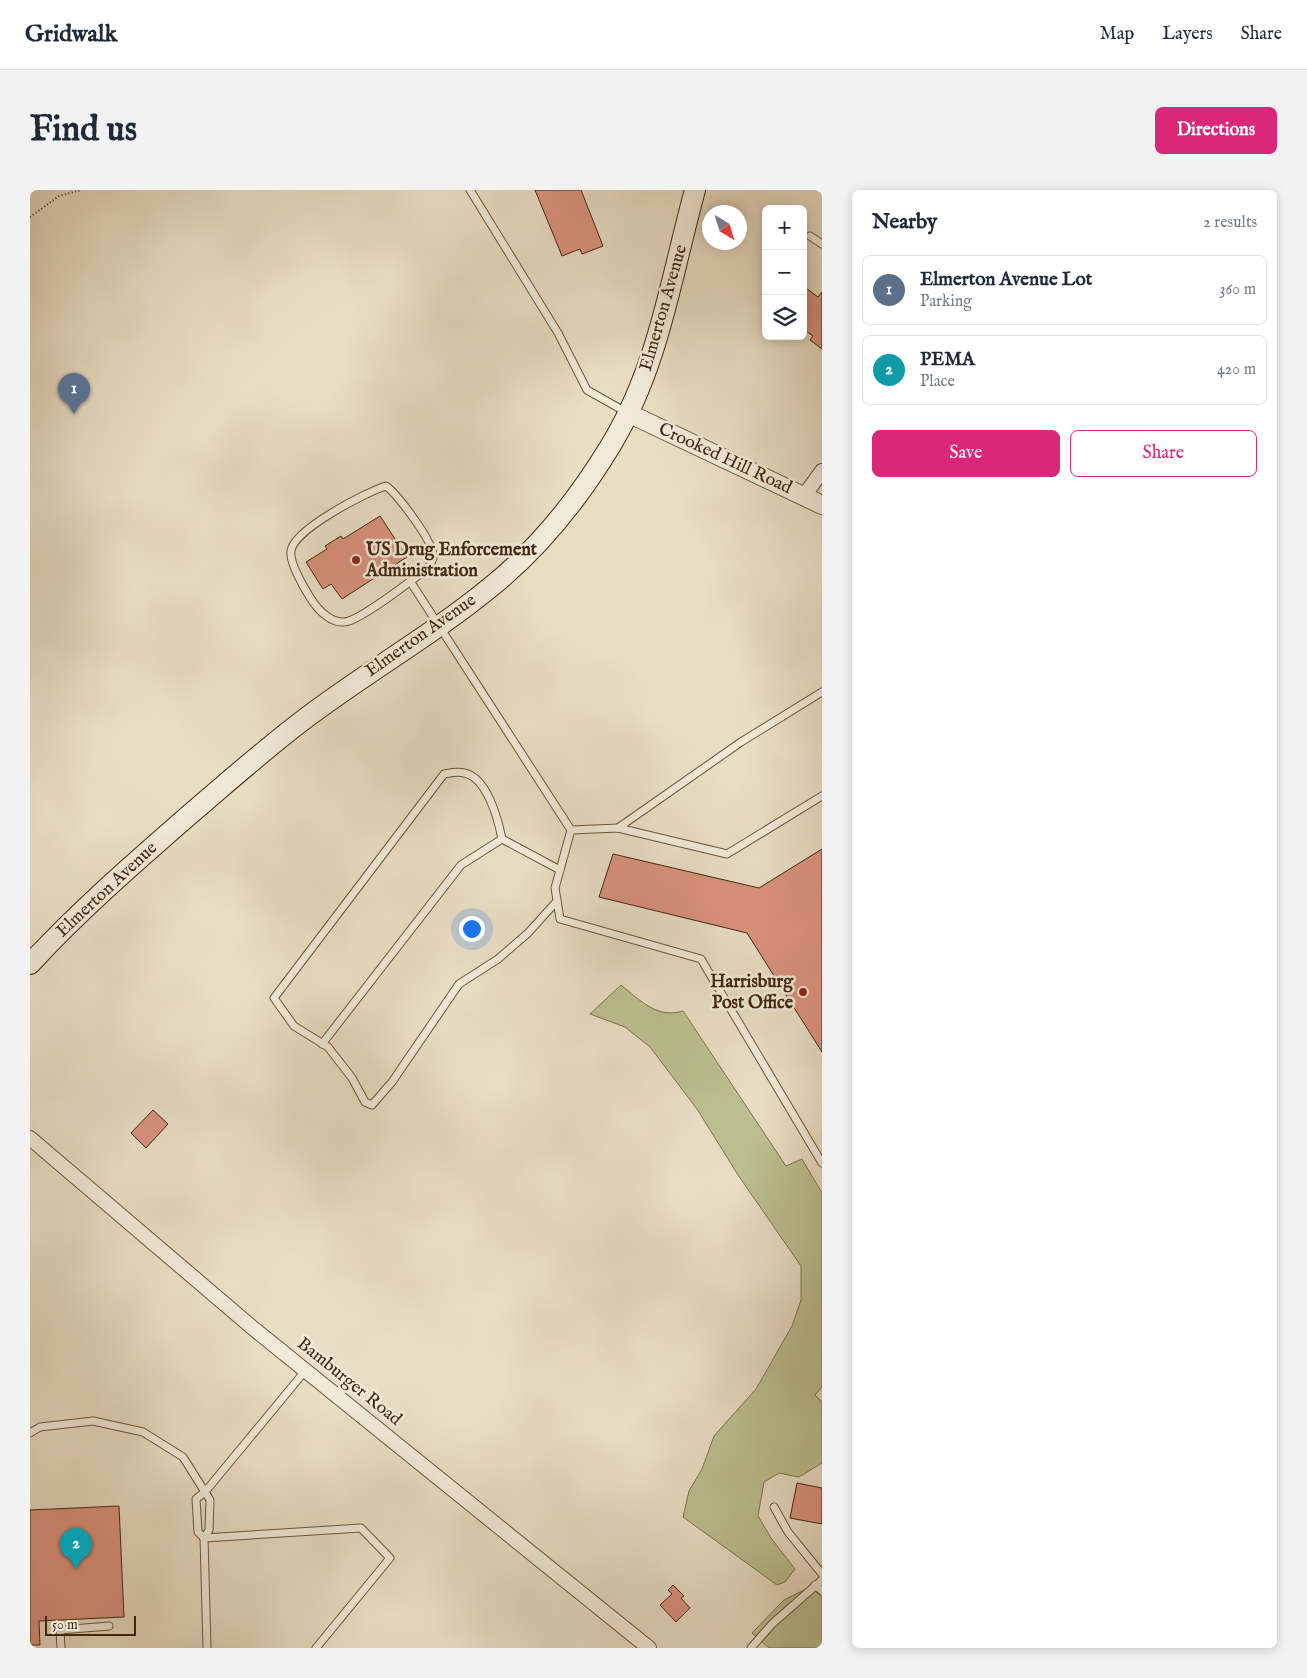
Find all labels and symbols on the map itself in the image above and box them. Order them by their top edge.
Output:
north arrow [702,205,747,250]
street label: Elmerton Avenue [635,242,693,374]
pin: 1 [58,373,90,414]
street label: Crooked Hill Road [655,418,796,500]
place label: US Drug Enforcement Administration [365,539,538,583]
marker: US Drug Enforcement Administration [350,554,362,566]
street label: Elmerton Avenue [361,589,481,683]
street label: Elmerton Avenue [51,837,163,943]
your location [459,916,485,942]
place label: Harrisburg Post Office [710,971,794,1015]
marker: Harrisburg Post Office [797,986,809,998]
street label: Bamburger Road [292,1333,406,1432]
pin: 2 [60,1528,92,1569]
scale bar [45,1613,136,1636]

